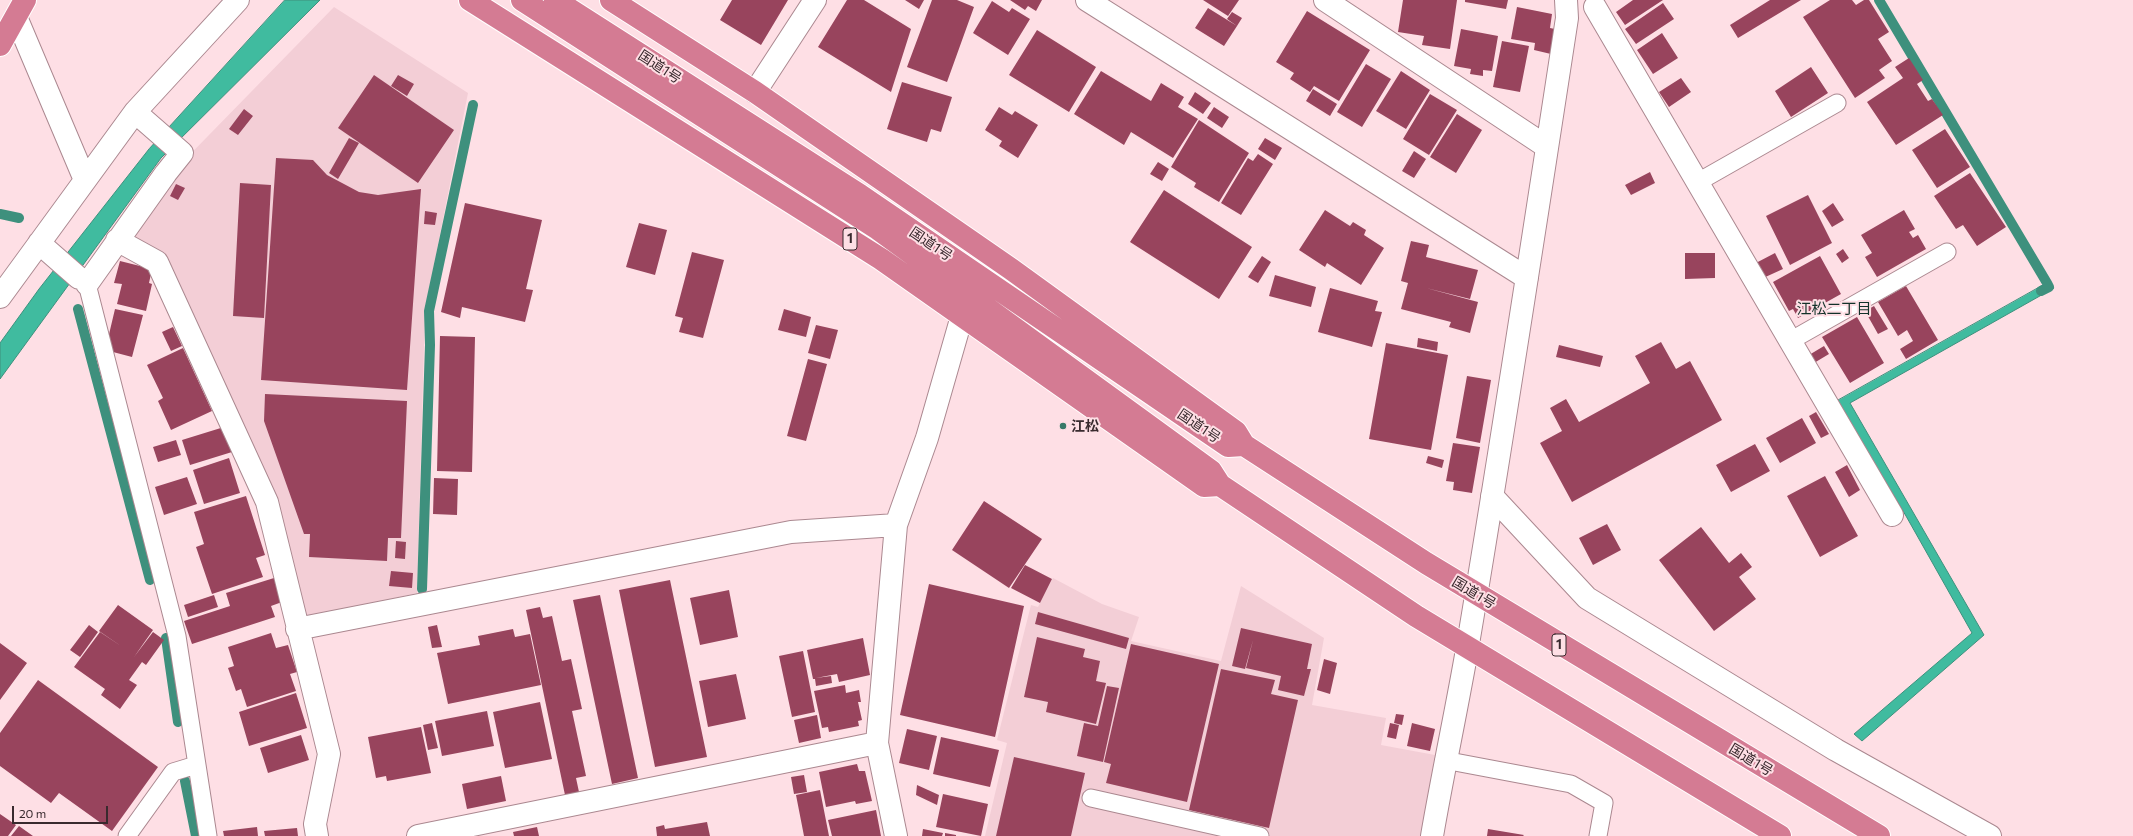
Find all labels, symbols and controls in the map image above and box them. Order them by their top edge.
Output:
street label: 国道1号 [635,47,685,87]
street label: 国道1号 [906,224,956,264]
road number: 1 [843,228,857,250]
district label: 江松二丁目 [1797,300,1871,318]
street label: 国道1号 [1174,406,1224,446]
place label: 江松 [1071,418,1099,434]
marker: 江松 [1058,421,1068,431]
street label: 国道1号 [1449,573,1499,613]
road number: 1 [1552,634,1566,656]
street label: 国道1号 [1726,740,1776,780]
scale bar [14,798,110,824]
text: 20 m [19,806,46,820]

